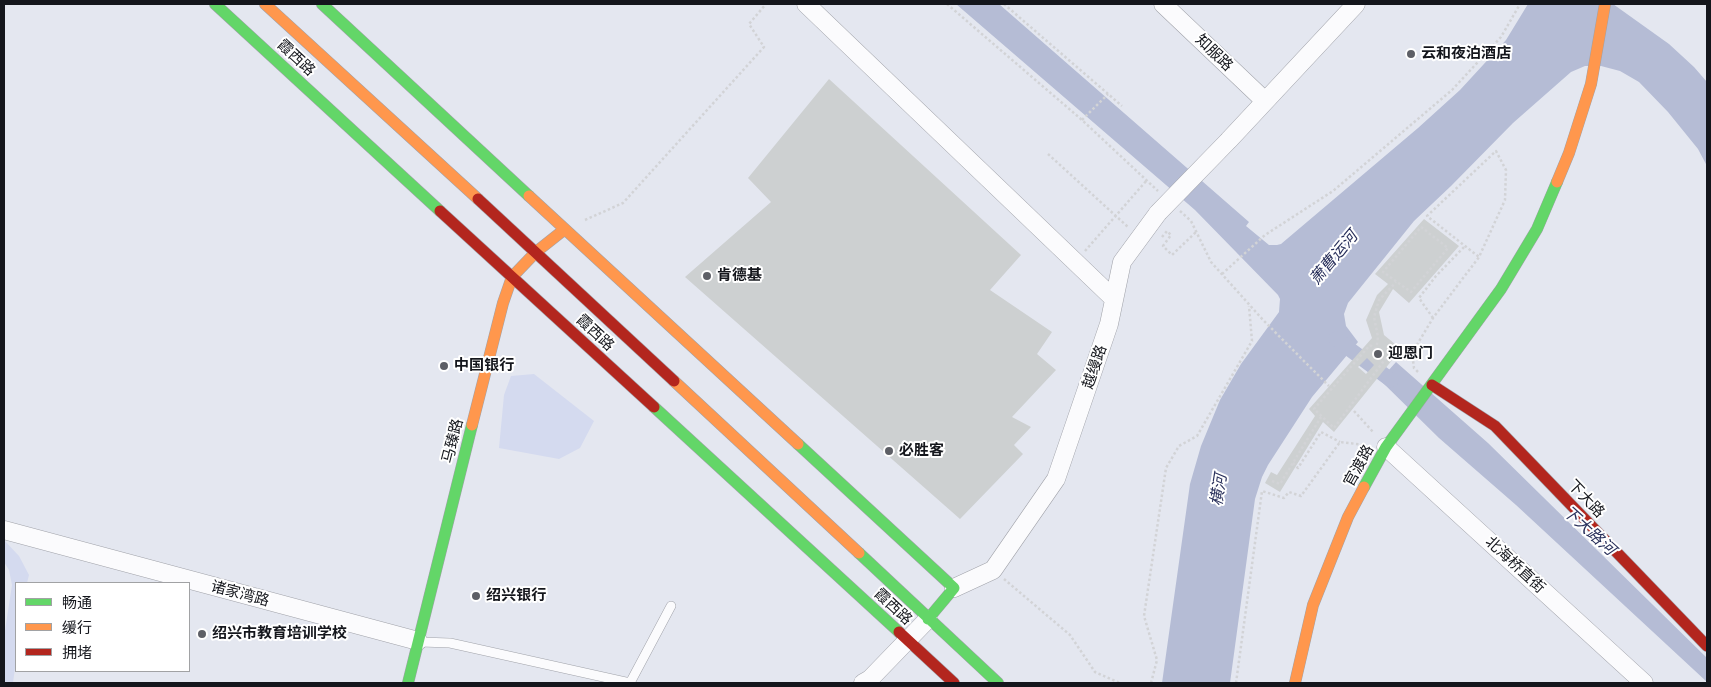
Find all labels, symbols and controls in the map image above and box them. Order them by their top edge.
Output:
street label: 知服路 [1192,31,1236,75]
street label: 霞西路 [273,36,319,80]
place label: 云和夜泊酒店 [1421,45,1511,63]
marker: 云和夜泊酒店 [1405,48,1417,60]
water label: 萧曹运河 [1306,227,1362,289]
place label: 肯德基 [717,267,762,285]
marker: 肯德基 [701,270,713,282]
street label: 霞西路 [572,311,618,355]
street label: 越缦路 [1079,343,1111,391]
place label: 迎恩门 [1388,345,1433,363]
marker: 迎恩门 [1372,348,1384,360]
place label: 中国银行 [454,357,514,375]
marker: 中国银行 [438,360,450,372]
street label: 马臻路 [439,417,467,465]
place label: 必胜客 [899,442,944,460]
street label: 官渡路 [1340,442,1378,490]
marker: 必胜客 [883,445,895,457]
water label: 横河 [1207,473,1231,507]
street label: 下大路 [1564,477,1608,521]
water label: 下大路河 [1559,502,1619,560]
street label: 北海桥直街 [1481,533,1549,597]
street label: 诸家湾路 [209,578,271,610]
legend [15,582,190,672]
street label: 霞西路 [870,585,916,629]
place label: 绍兴银行 [486,587,546,605]
marker: 绍兴银行 [470,590,482,602]
text: 畅通 [62,594,92,612]
text: 缓行 [62,619,92,637]
place label: 绍兴市教育培训学校 [212,625,347,643]
marker: 绍兴市教育培训学校 [196,628,208,640]
text: 拥堵 [62,644,92,662]

